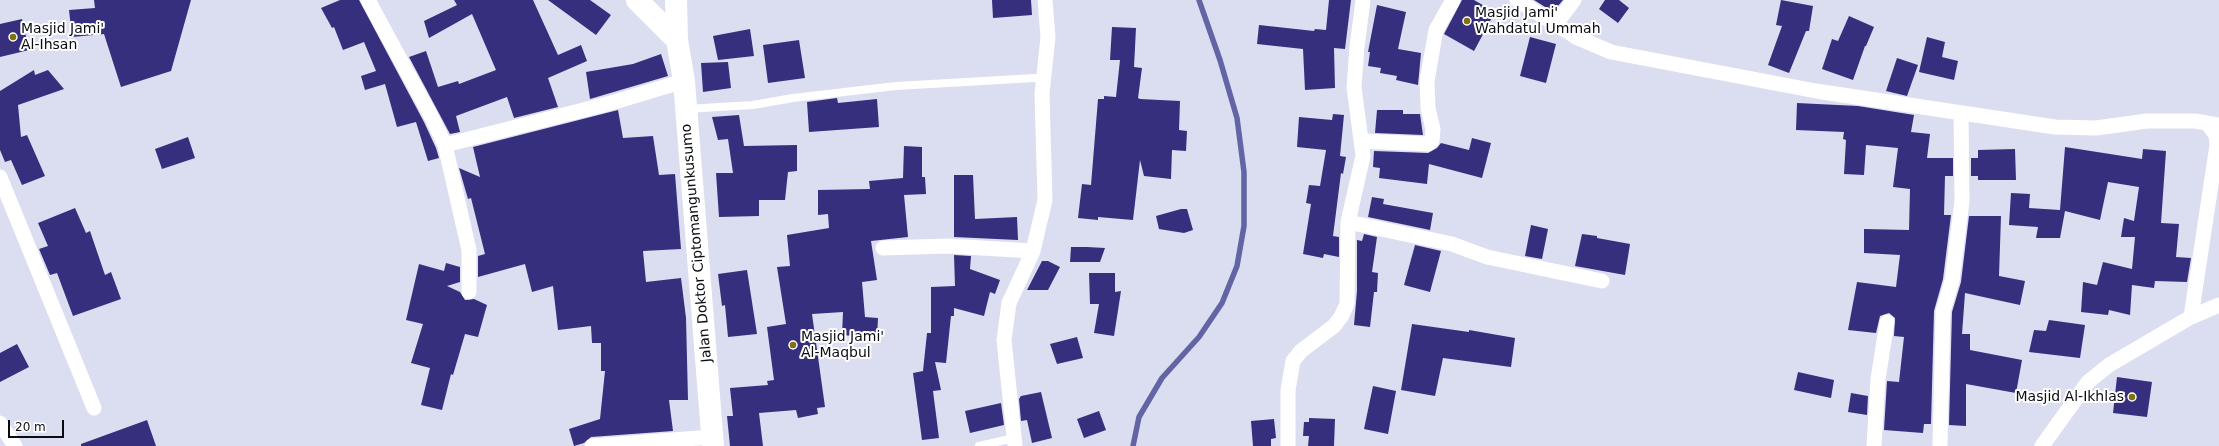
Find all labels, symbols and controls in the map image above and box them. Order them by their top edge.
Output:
place label: Masjid Jami' Wahdatul Ummah [1475,5,1601,38]
marker: Masjid Jami' Wahdatul Ummah [1462,16,1472,26]
place label: Masjid Jami' Al-Ihsan [21,21,104,54]
marker: Masjid Jami' Al-Ihsan [8,32,18,42]
street label: Jalan Doktor Ciptomangunkusumo [678,123,716,363]
place label: Masjid Jami' Al-Maqbul [801,329,884,362]
marker: Masjid Jami' Al-Maqbul [788,340,798,350]
place label: Masjid Al-Ikhlas [2016,389,2124,405]
marker: Masjid Al-Ikhlas [2127,392,2137,402]
scale bar [10,412,66,438]
text: 20 m [15,420,46,434]

